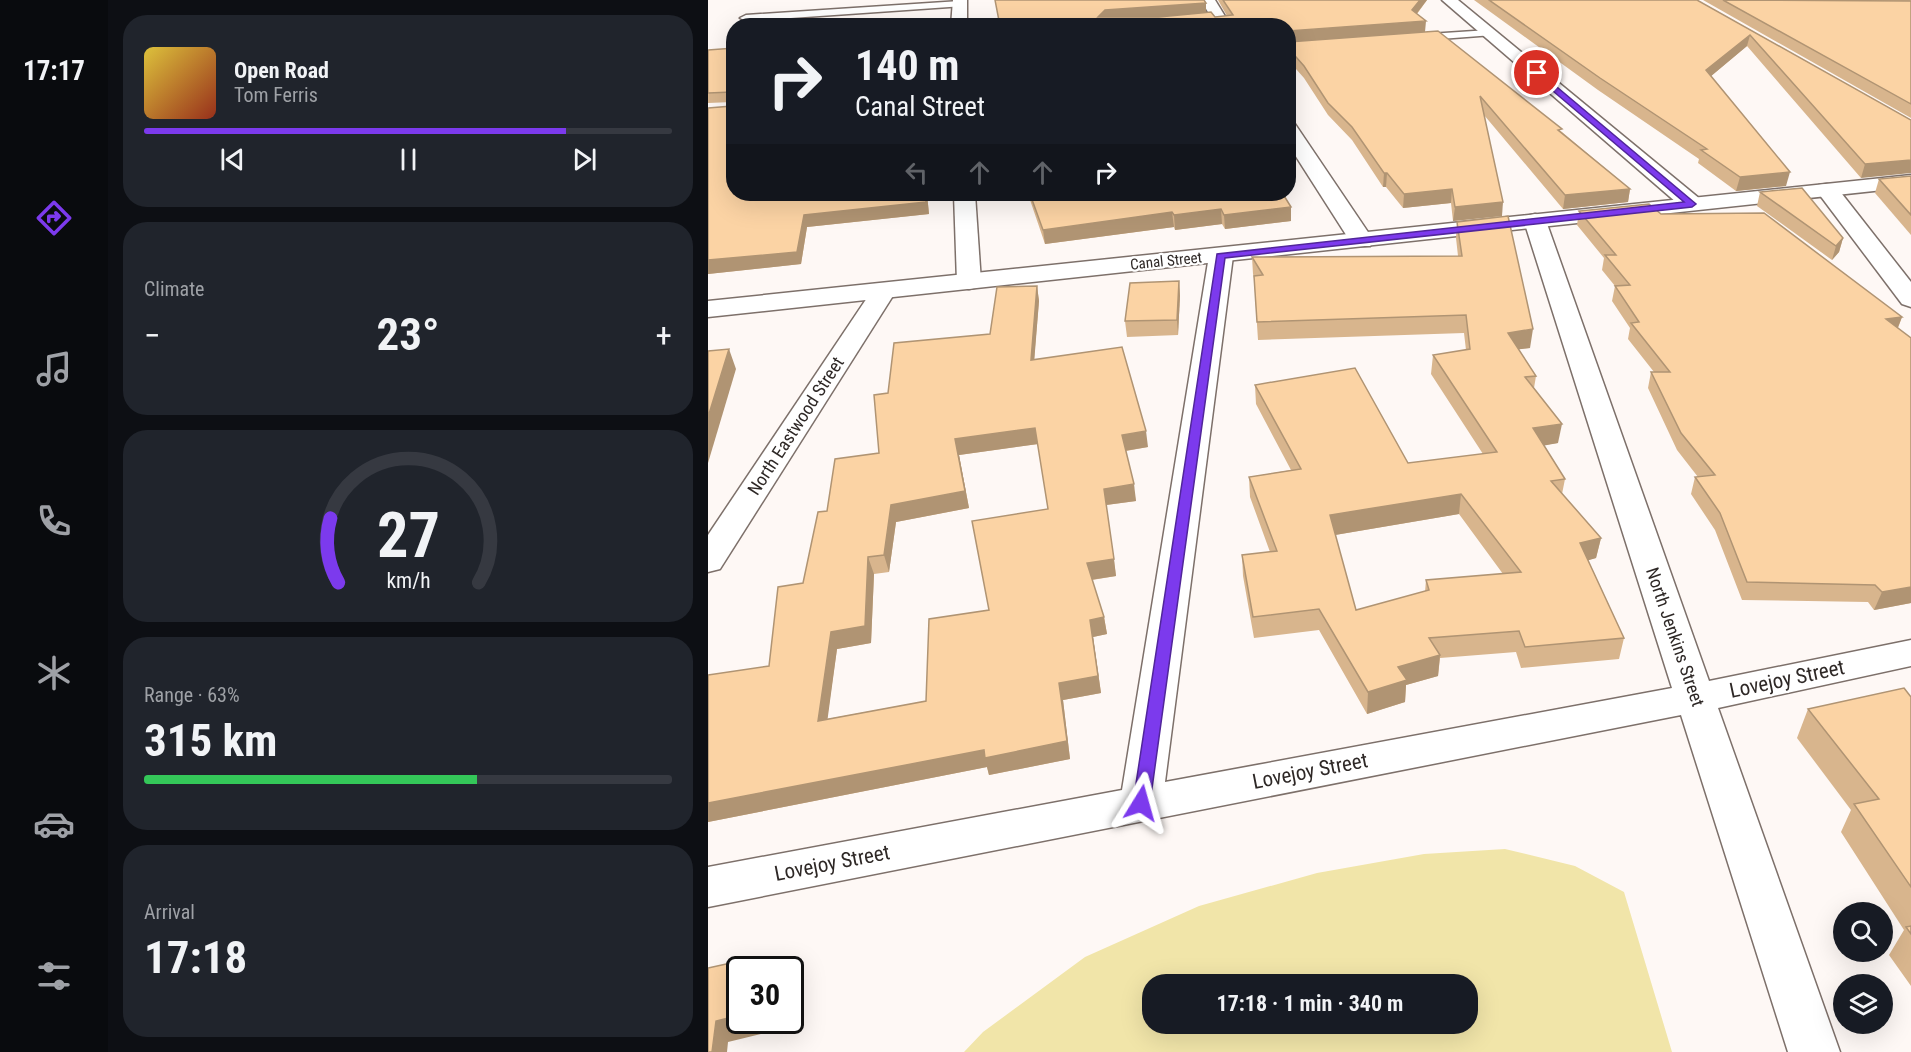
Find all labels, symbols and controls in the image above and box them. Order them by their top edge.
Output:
text: 140 m [855,41,960,90]
icon: right [756,42,834,120]
pin [1511,47,1562,98]
text: 17:17 [23,55,85,87]
icon: arrive [1520,56,1553,89]
text: Open Road [234,58,329,83]
text: Tom Ferris [234,83,318,107]
text: Canal Street [855,91,985,123]
icon: previous [216,143,249,176]
icon: pause [392,143,425,176]
icon: next [568,143,601,176]
icon: left [900,156,933,189]
icon: ahead [963,156,996,189]
icon: ahead [1026,156,1059,189]
icon: right [1089,156,1122,189]
icon: directions [33,197,75,239]
street label: Canal Street [1129,248,1203,274]
text: Climate [144,277,204,301]
text: 23° [377,308,440,361]
text: − [144,316,161,355]
text: + [656,316,672,355]
icon: music [33,348,75,390]
street label: North Eastwood Street [743,353,848,499]
text: 27 [376,499,440,572]
icon: phone [33,500,75,542]
street label: North Jenkins Street [1642,565,1709,709]
text: km/h [386,568,430,593]
icon: climate [33,652,75,694]
street label: Lovejoy Street [1727,655,1847,703]
text: Range · 63% [144,683,240,707]
text: 315 km [144,714,277,767]
street label: Lovejoy Street [1250,748,1370,794]
position arrow [1109,771,1173,835]
icon: car [33,803,75,845]
street label: Lovejoy Street [772,840,892,886]
text: Arrival [144,900,195,924]
map controls [1833,902,1893,1034]
button: search [1833,902,1893,962]
text: 17:18 [144,931,247,984]
icon: filters [33,955,75,997]
speed limit sign: 30 [726,956,804,1034]
button: layers [1833,974,1893,1034]
text: 17:18 · 1 min · 340 m [1217,991,1403,1016]

